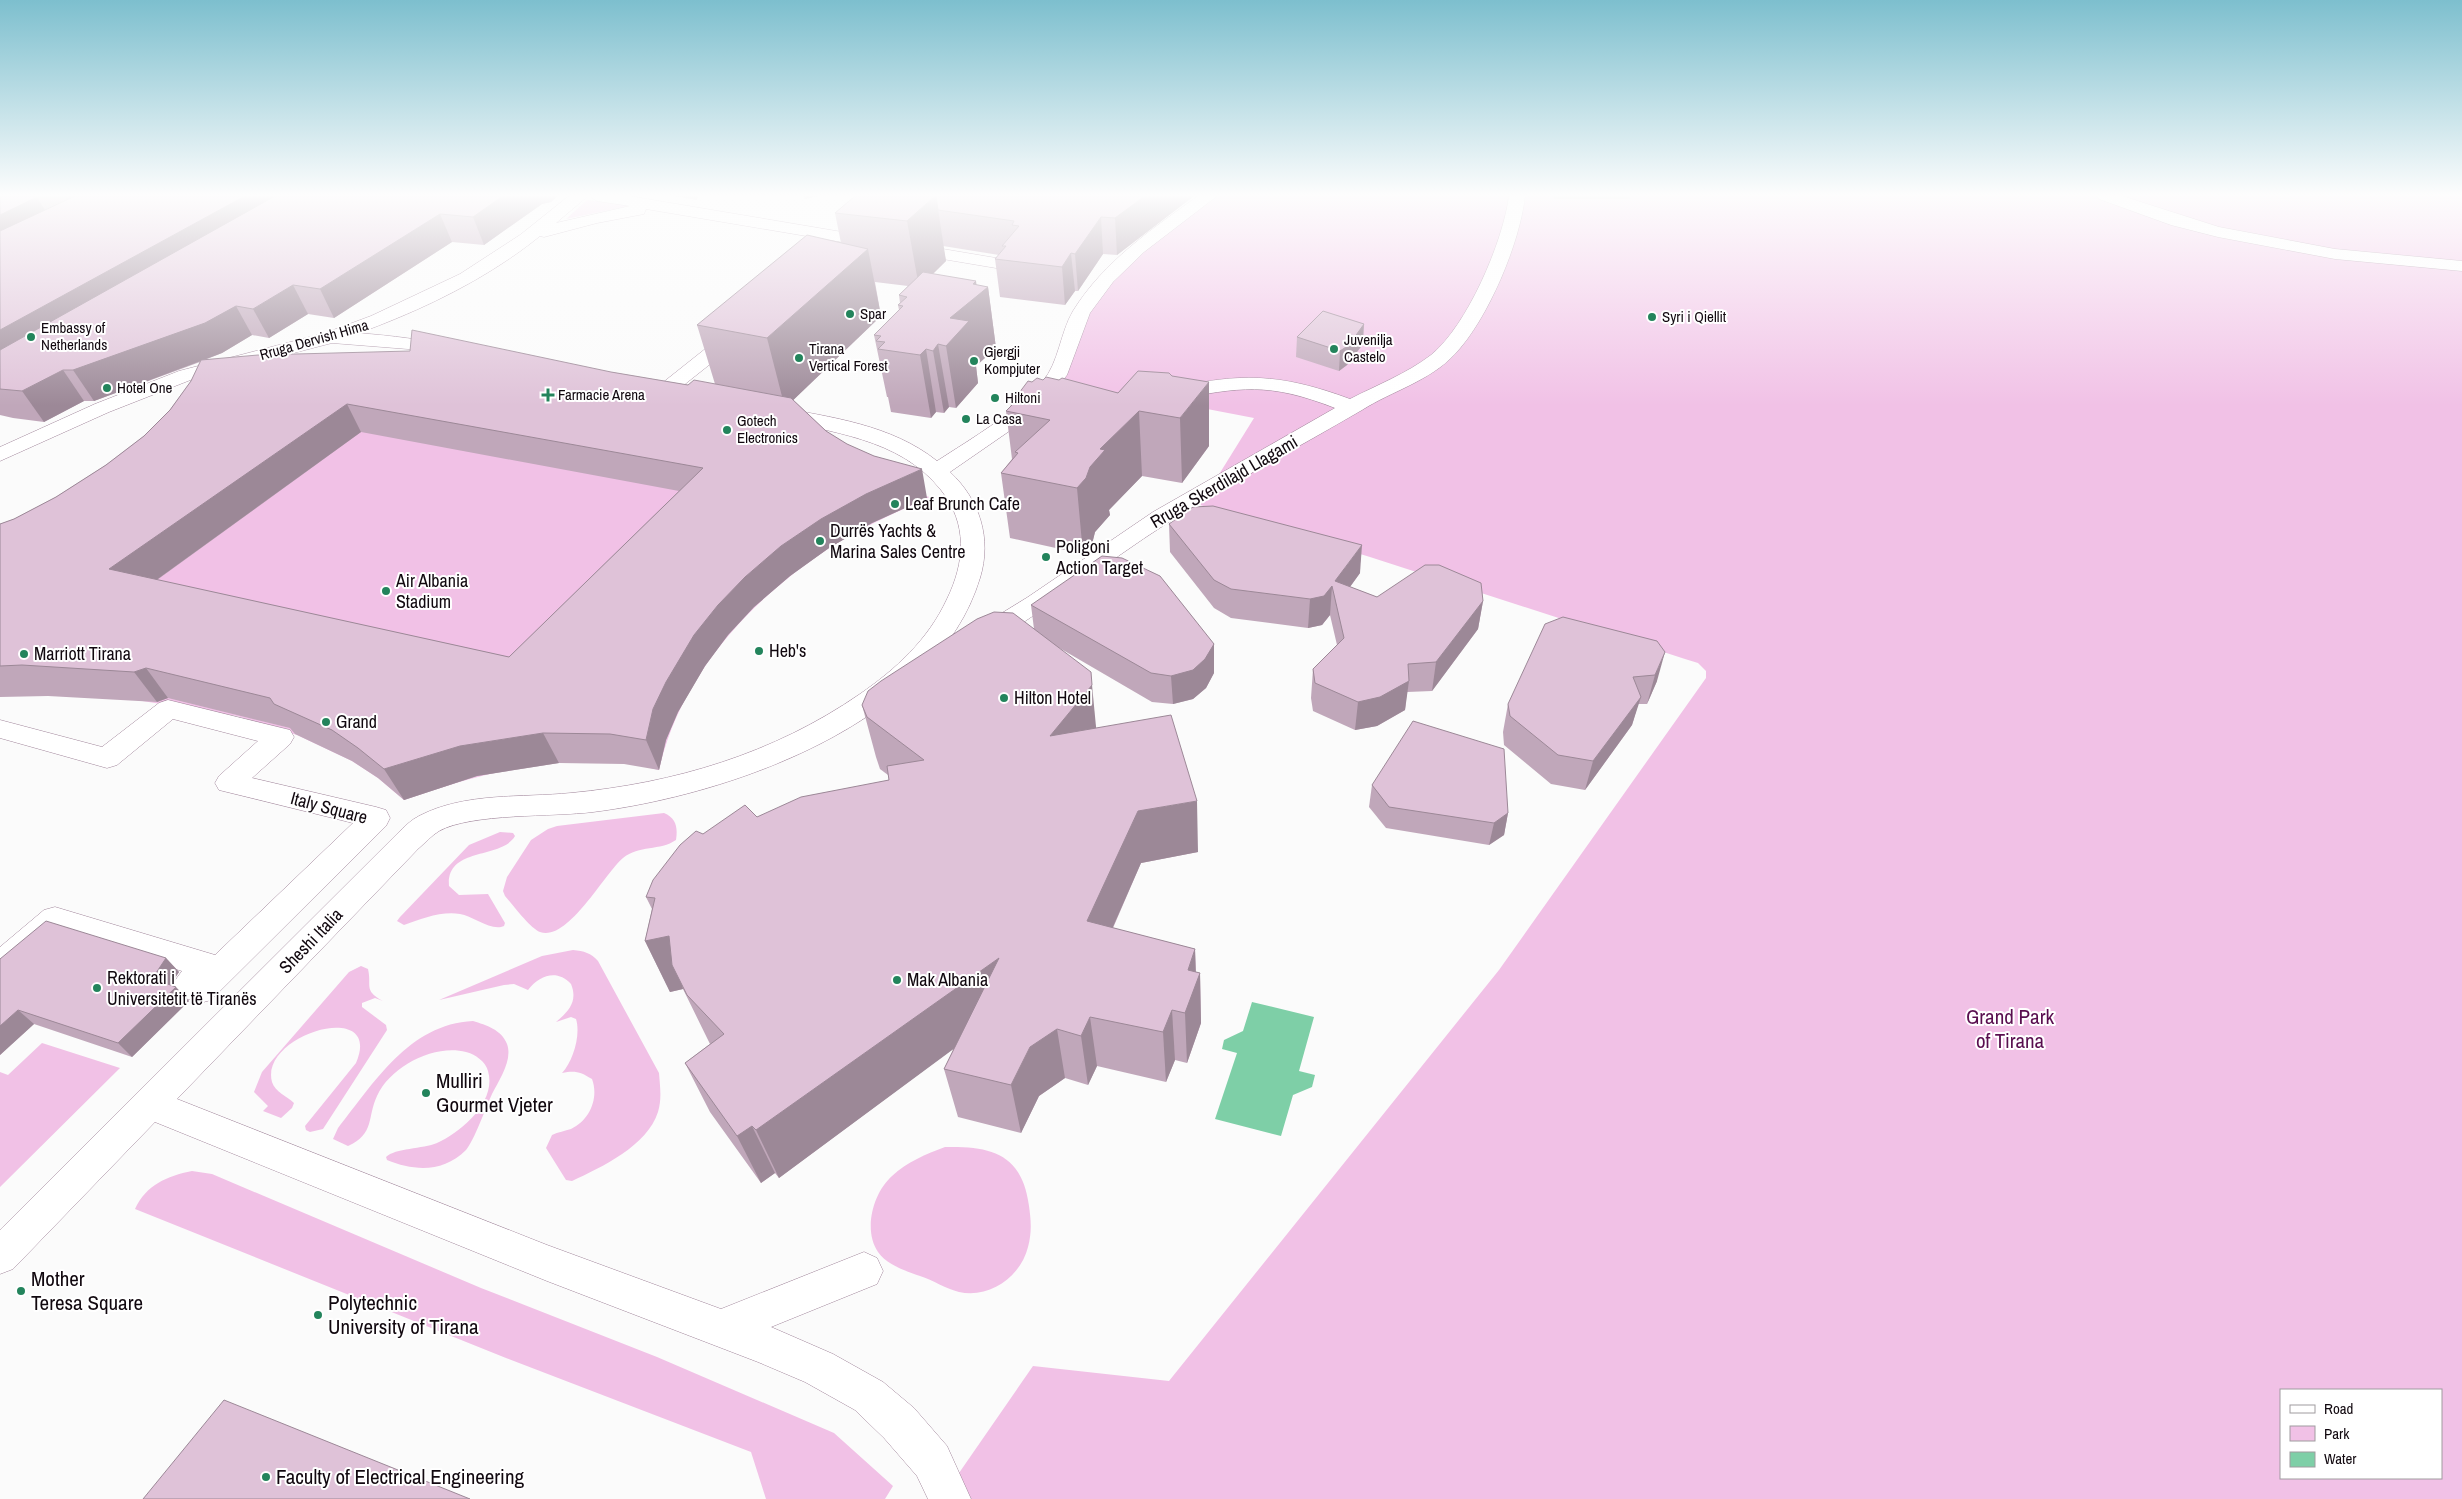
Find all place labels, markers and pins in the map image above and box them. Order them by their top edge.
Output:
place label: Spar [860,303,886,324]
place label: Syri i Qiellit [1662,306,1727,327]
marker: Spar [844,308,856,320]
marker: Syri i Qiellit [1646,311,1658,323]
place label: Embassy of Netherlands [41,317,107,355]
place label: Juvenilja Castelo [1344,329,1393,367]
marker: Embassy of Netherlands [25,331,37,343]
place label: Tirana Vertical Forest [809,338,888,376]
place label: Gjergji Kompjuter [984,341,1040,379]
marker: Juvenilja Castelo [1328,343,1340,355]
marker: Tirana Vertical Forest [793,352,805,364]
marker: Gjergji Kompjuter [968,355,980,367]
place label: Hotel One [117,377,173,398]
marker: Hotel One [101,382,113,394]
place label: Farmacie Arena [558,384,645,405]
place label: Hiltoni [1005,387,1041,408]
marker: Farmacie Arena [542,389,554,401]
marker: Hiltoni [989,392,1001,404]
place label: La Casa [976,408,1022,429]
place label: Gotech Electronics [737,410,798,448]
marker: La Casa [960,413,972,425]
marker: Gotech Electronics [721,424,733,436]
place label: Leaf Brunch Cafe [905,491,1020,516]
marker: Leaf Brunch Cafe [889,498,901,510]
place label: Durrës Yachts & Marina Sales Centre [830,518,965,564]
place label: Poligoni Action Target [1055,534,1143,580]
marker: Durrës Yachts & Marina Sales Centre [814,535,826,547]
marker: Poligoni Action Target [1040,551,1052,563]
place label: Air Albania Stadium [395,568,468,614]
marker: Air Albania Stadium [380,585,392,597]
place label: Heb's [769,638,806,663]
place label: Marriott Tirana [34,641,131,666]
marker: Heb's [753,645,765,657]
marker: Marriott Tirana [18,648,30,660]
place label: Hilton Hotel [1014,685,1091,710]
marker: Hilton Hotel [998,692,1010,704]
place label: Grand [336,709,377,734]
marker: Grand [320,716,332,728]
place label: Rektorati i Universitetit të Tiranës [107,965,257,1011]
place label: Mak Albania [907,967,988,992]
marker: Mak Albania [891,974,903,986]
marker: Rektorati i Universitetit të Tiranës [91,982,103,994]
place label: Mulliri Gourmet Vjeter [436,1066,553,1119]
marker: Mulliri Gourmet Vjeter [420,1087,432,1099]
place label: Mother Teresa Square [31,1264,143,1317]
marker: Mother Teresa Square [15,1285,27,1297]
place label: Polytechnic University of Tirana [328,1288,479,1341]
marker: Polytechnic University of Tirana [312,1309,324,1321]
place label: Faculty of Electrical Engineering [276,1462,524,1491]
marker: Faculty of Electrical Engineering [260,1471,272,1483]

